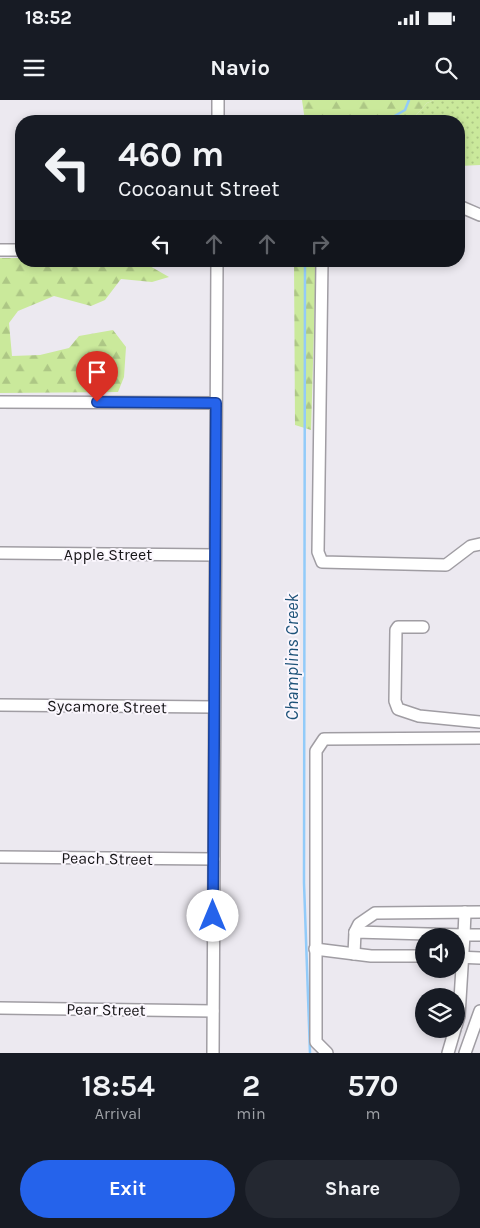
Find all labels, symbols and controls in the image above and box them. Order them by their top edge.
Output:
text: 18:52 [25,7,72,29]
icon: menu [20,54,48,82]
icon: search [432,54,460,82]
text: Navio [210,55,270,81]
text: 460 m [118,134,224,175]
icon: left [35,135,100,200]
text: Cocoanut Street [118,176,279,202]
icon: left [147,230,175,258]
icon: ahead [200,230,228,258]
icon: ahead [253,230,281,258]
icon: right [306,230,334,258]
pin [76,351,118,402]
icon: arrive [83,358,111,386]
street label: Apple Street [64,545,152,564]
water label: Champlins Creek [281,593,303,721]
street label: Sycamore Street [47,696,167,717]
street label: Peach Street [61,848,153,869]
position arrow [186,889,238,941]
map controls [415,928,465,1038]
button: sound [415,928,465,978]
button: layers [415,988,465,1038]
street label: Pear Street [66,999,146,1020]
text: 18:54 [81,1068,155,1104]
text: 2 [242,1068,260,1104]
text: 570 [347,1068,399,1104]
text: Arrival [95,1104,142,1123]
text: min [236,1104,266,1123]
text: m [365,1104,380,1123]
button: Exit [20,1160,235,1218]
button: Share [245,1160,460,1218]

